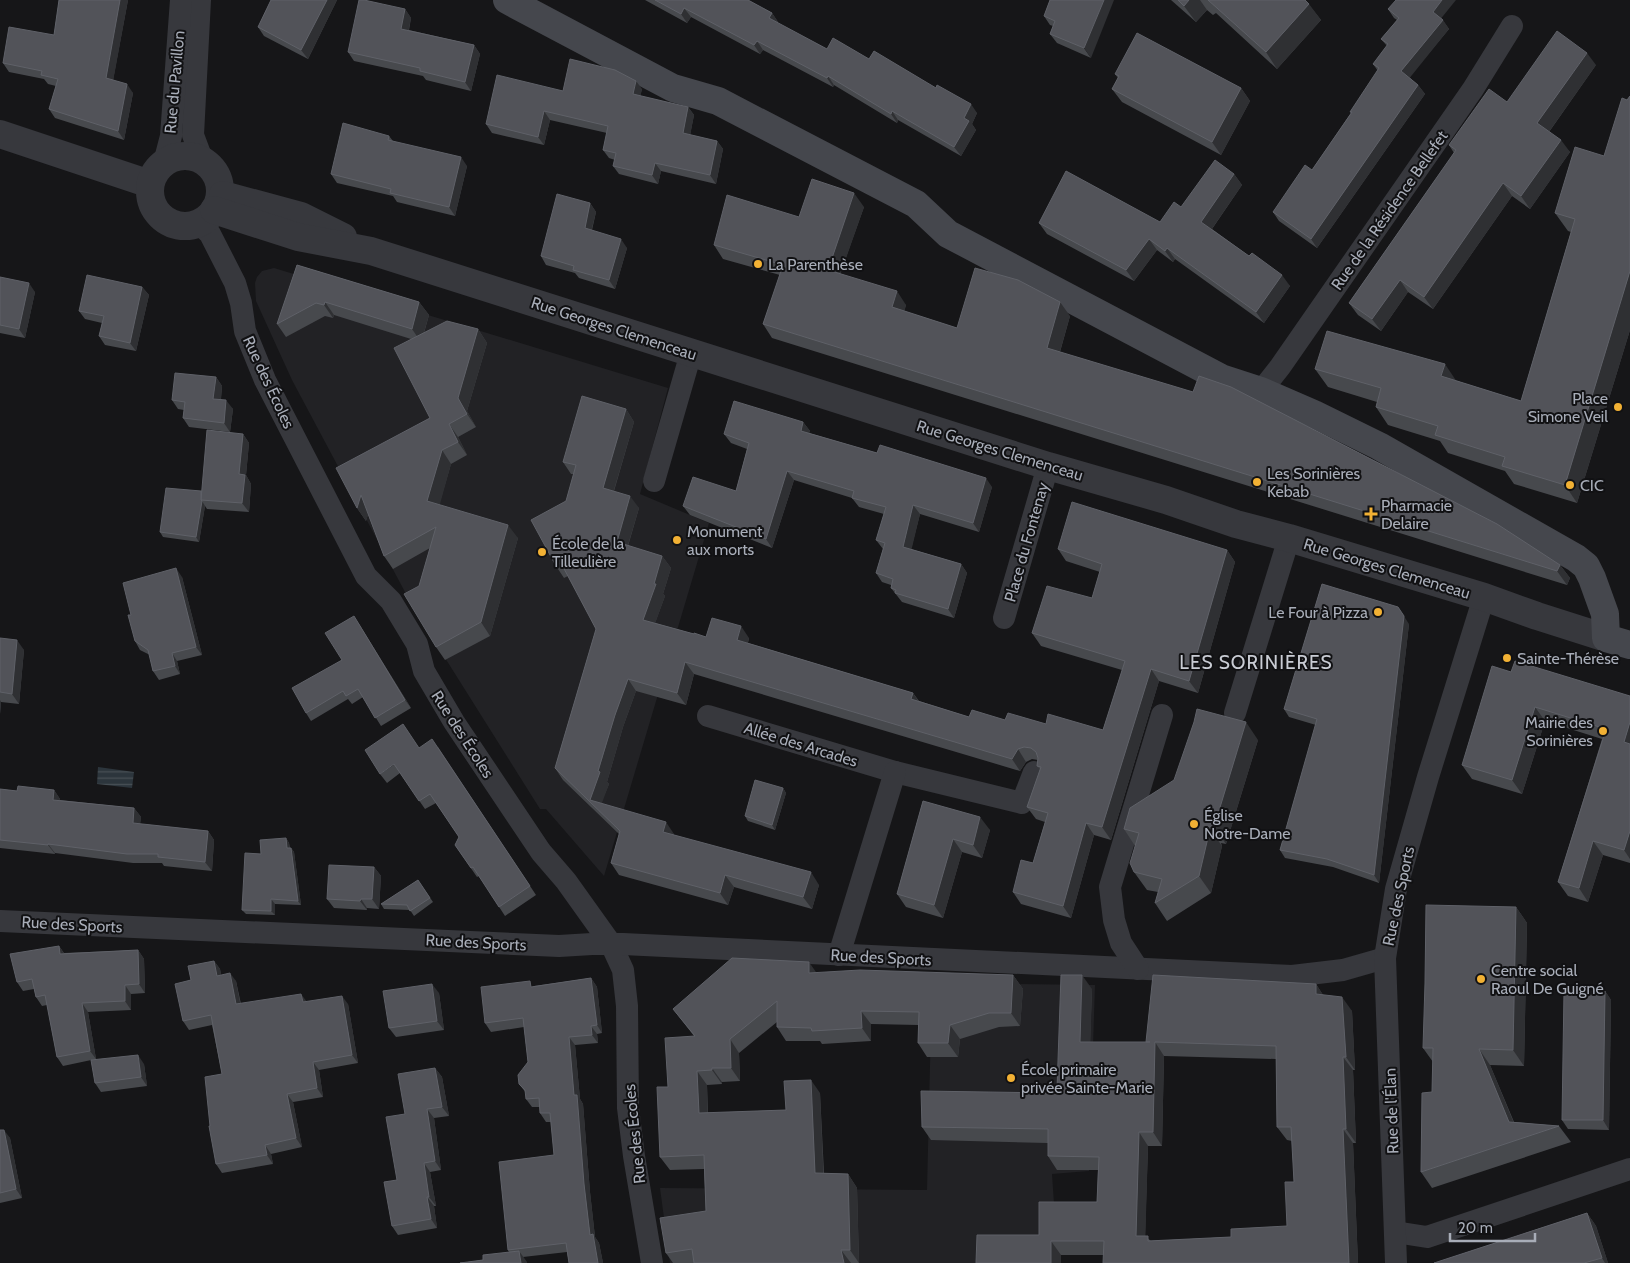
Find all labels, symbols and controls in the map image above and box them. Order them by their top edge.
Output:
street label: Rue du Pavillon [161,30,188,134]
street label: Rue de la Résidence Bellefet [1327,127,1452,294]
place label: La Parenthèse [768,255,863,274]
marker: La Parenthèse [752,258,764,270]
street label: Rue Georges Clemenceau [529,293,699,364]
street label: Rue des Écoles [239,333,298,432]
place label: Place Simone Veil [1528,389,1608,426]
marker: Place Simone Veil [1612,401,1624,413]
street label: Rue Georges Clemenceau [914,416,1085,485]
place label: Les Sorinières Kebab [1267,464,1360,501]
marker: Les Sorinières Kebab [1251,476,1263,488]
place label: CIC [1580,476,1604,495]
marker: CIC [1564,479,1576,491]
street label: Place du Fontenay [1000,480,1053,604]
place label: Pharmacie Delaire [1381,496,1452,533]
marker: Pharmacie Delaire [1365,508,1377,520]
place label: Monument aux morts [687,522,763,559]
place label: École de la Tilleulière [552,534,624,571]
marker: Monument aux morts [671,534,683,546]
street label: Rue Georges Clemenceau [1301,534,1472,603]
marker: École de la Tilleulière [536,546,548,558]
place label: Le Four à Pizza [1268,603,1368,622]
marker: Le Four à Pizza [1372,606,1384,618]
place label: Sainte-Thérèse [1517,649,1619,668]
district label: LES SORINIÈRES [1179,650,1333,674]
marker: Sainte-Thérèse [1501,652,1513,664]
street label: Rue des Écoles [427,687,498,782]
place label: Mairie des Sorinières [1525,713,1593,750]
street label: Allée des Arcades [742,718,860,771]
marker: Mairie des Sorinières [1597,725,1609,737]
place label: Église Notre-Dame [1204,806,1290,843]
marker: Église Notre-Dame [1188,818,1200,830]
street label: Rue des Sports [1379,844,1418,947]
street label: Rue des Sports [21,912,123,937]
street label: Rue des Sports [425,930,527,955]
street label: Rue des Sports [830,945,932,970]
place label: Centre social Raoul De Guigné [1491,961,1604,998]
marker: Centre social Raoul De Guigné [1475,973,1487,985]
place label: École primaire privée Sainte-Marie [1021,1060,1153,1097]
street label: Rue de l'Élan [1381,1068,1402,1154]
marker: École primaire privée Sainte-Marie [1005,1072,1017,1084]
street label: Rue des Écoles [620,1083,649,1185]
scale bar [1450,1210,1535,1242]
text: 20 m [1458,1219,1493,1237]

